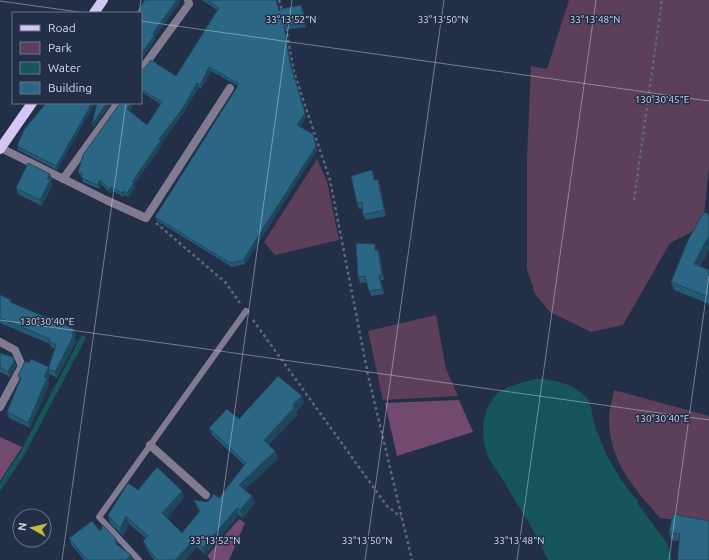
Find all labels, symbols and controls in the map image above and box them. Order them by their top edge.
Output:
legend [12,12,142,104]
text: 33°13'52"N [266,14,316,25]
text: 33°13'50"N [418,14,468,25]
text: 33°13'48"N [570,14,620,25]
text: Road [48,21,76,34]
text: Park [48,41,72,54]
text: Water [48,61,81,74]
text: Building [48,81,92,94]
text: 130°30'45"E [635,94,690,105]
text: 130°30'40"E [20,316,75,327]
text: 130°30'40"E [635,413,690,424]
north arrow [12,508,52,548]
text: N [16,522,29,532]
text: 33°13'52"N [190,535,240,546]
text: 33°13'50"N [342,535,392,546]
text: 33°13'48"N [494,535,544,546]

